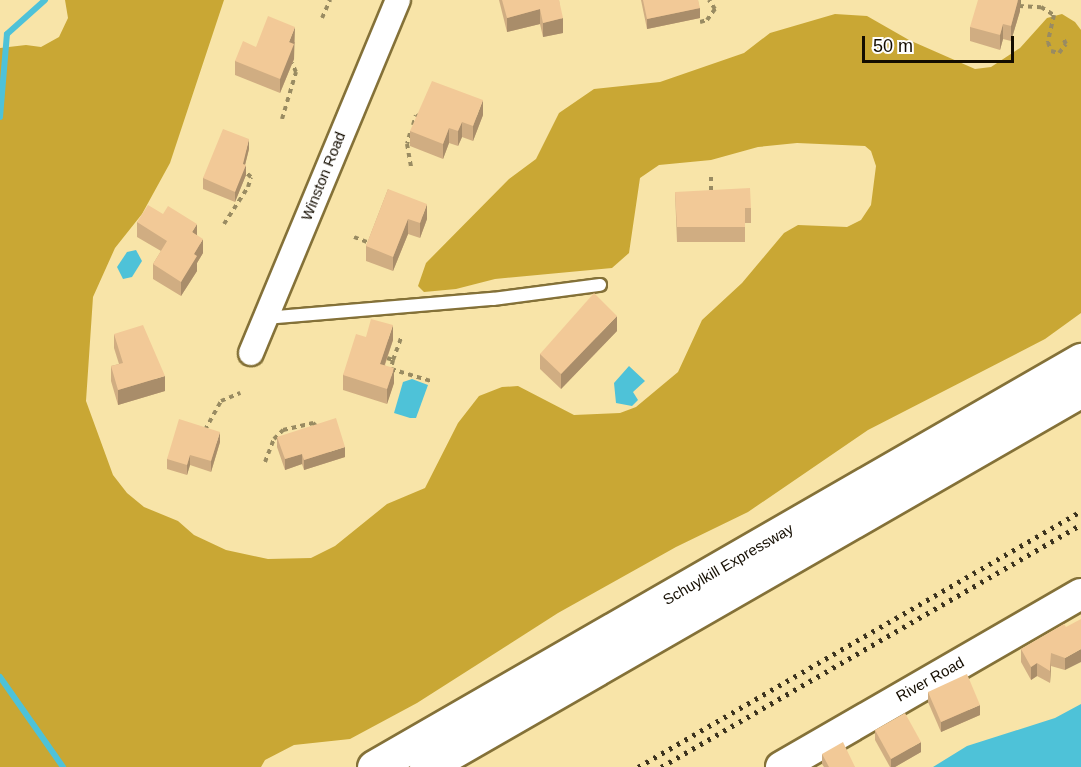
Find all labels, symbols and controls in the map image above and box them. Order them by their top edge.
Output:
scale bar [865,24,1016,62]
text: 50 m [873,36,913,56]
street label: Winston Road [297,129,349,223]
street label: Schuylkill Expressway [660,519,796,609]
street label: River Road [893,653,967,705]

